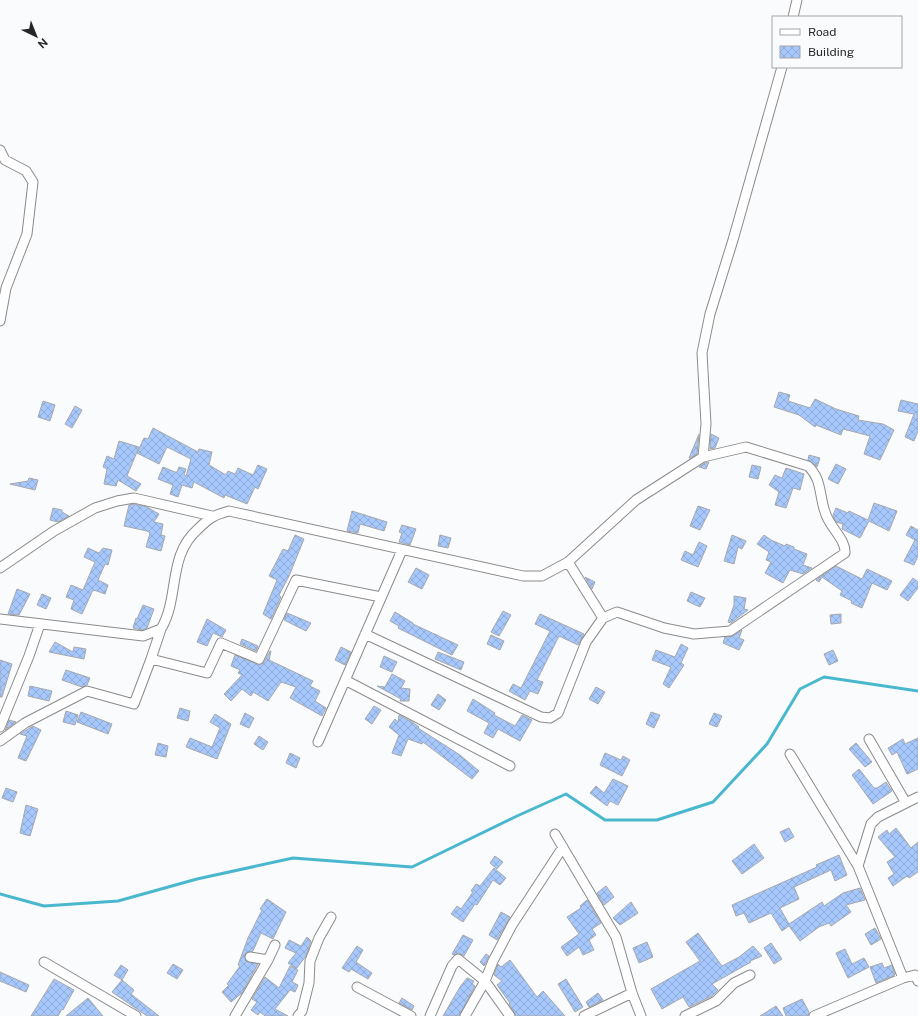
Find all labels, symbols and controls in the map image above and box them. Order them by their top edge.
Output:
north arrow [16,16,56,56]
legend [772,16,902,68]
text: Road [808,25,836,39]
text: N [36,36,50,51]
text: Building [808,45,854,59]

